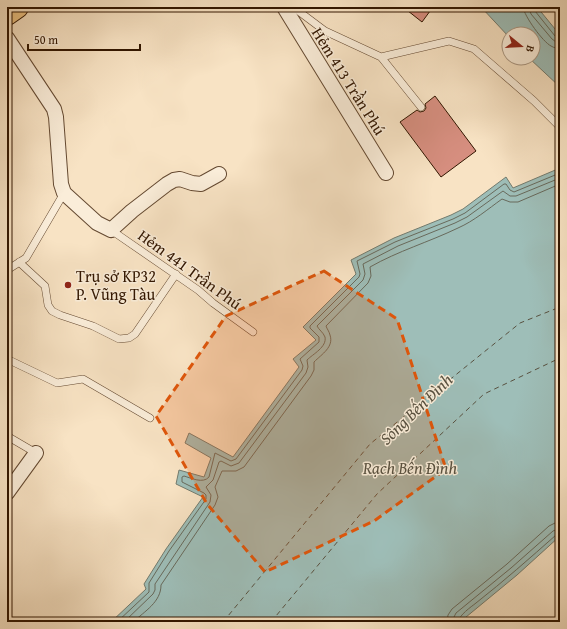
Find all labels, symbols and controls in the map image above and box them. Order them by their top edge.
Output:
street label: Hẻm 413 Trần Phú [306,22,392,140]
scale bar [28,26,140,52]
north arrow [501,26,541,66]
text: 50 m [34,31,58,48]
text: B [522,43,539,55]
street label: Hẻm 441 Trần Phú [133,223,247,315]
place label: Trụ sở KP32 P. Vũng Tàu [76,264,156,306]
marker: Trụ sở KP32 P. Vũng Tàu [63,280,73,290]
water label: Sông Bến Đình [373,367,458,450]
water label: Rạch Bến Đình [362,455,457,480]

